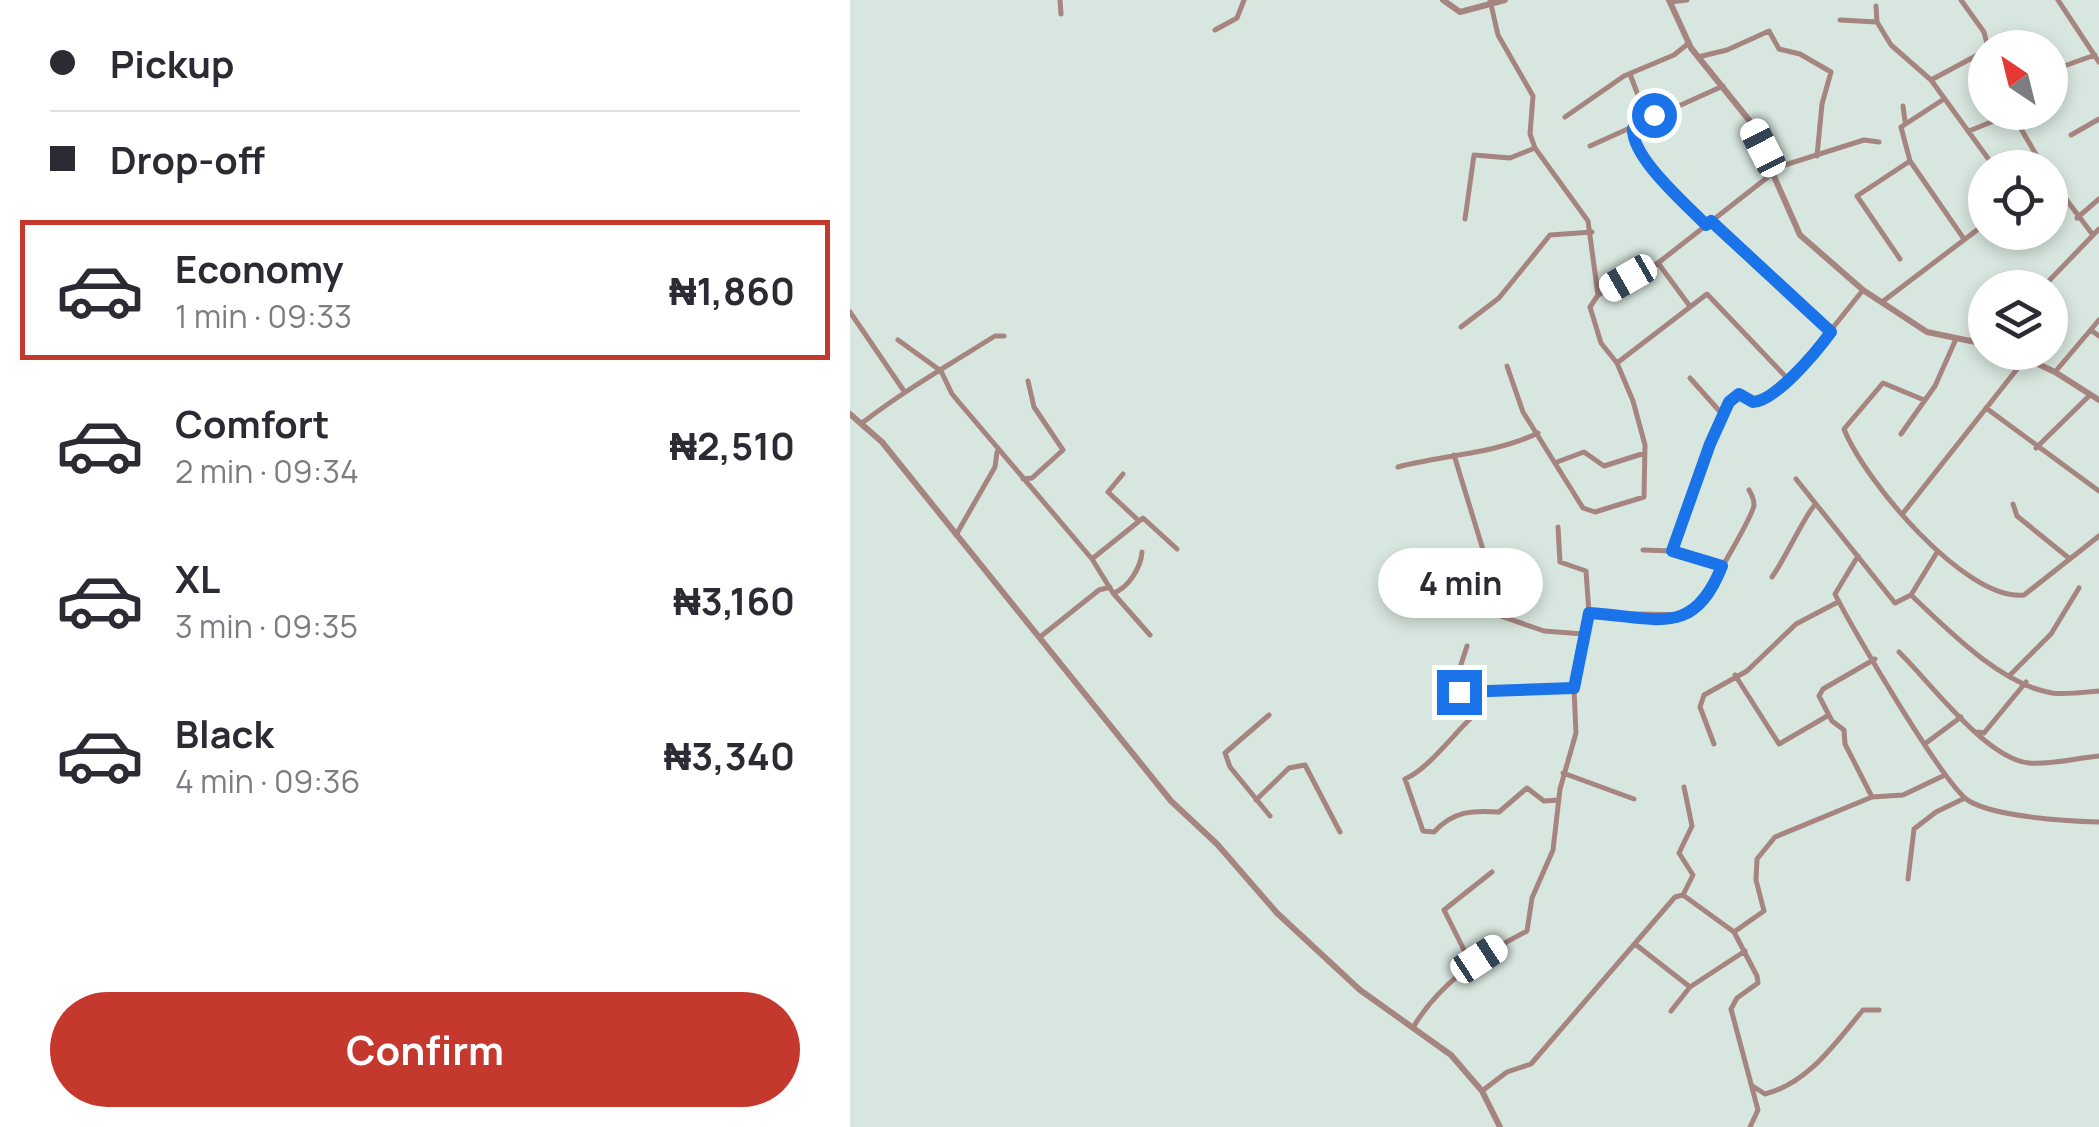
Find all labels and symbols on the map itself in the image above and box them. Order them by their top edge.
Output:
north arrow [1968,30,2068,130]
route start [1632,93,1677,138]
car [1736,114,1790,182]
car [1595,250,1661,306]
callout: 4 min [1376,547,1542,617]
route end [1437,670,1482,715]
car [1446,930,1512,988]

